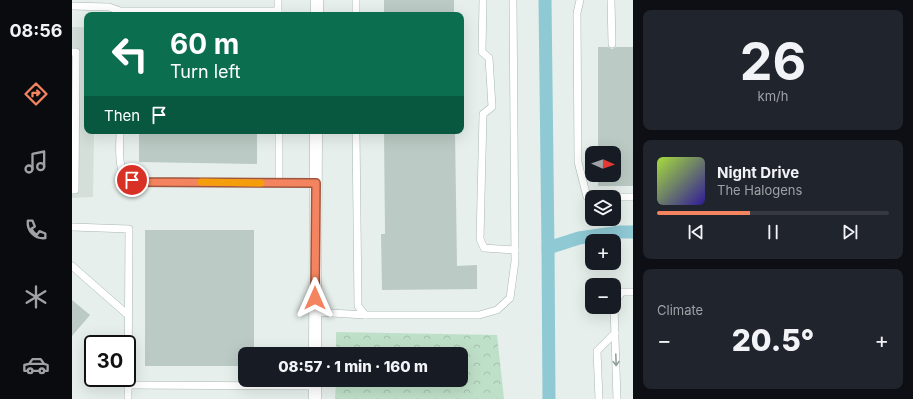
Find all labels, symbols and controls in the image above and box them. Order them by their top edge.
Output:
text: 08:56 [9,20,63,41]
text: 60 m [170,27,239,61]
icon: left [104,28,156,80]
text: 26 [740,30,806,93]
text: Turn left [170,61,240,82]
icon: directions [22,80,50,108]
text: km/h [758,88,788,104]
icon: arrive [148,104,170,126]
text: Then [104,106,140,125]
north arrow [585,146,621,182]
map controls [585,146,621,314]
icon: music [22,148,50,176]
pin [115,163,149,197]
text: Night Drive [717,163,799,182]
icon: arrive [121,169,143,191]
text: The Halogens [717,182,802,198]
button: layers [585,190,621,226]
icon: phone [22,216,50,244]
icon: previous [685,221,707,243]
icon: pause [762,221,784,243]
icon: next [839,221,861,243]
button: + [585,234,621,270]
position arrow [294,277,336,319]
button: − [585,278,621,314]
icon: climate [22,283,50,311]
text: Climate [657,302,703,318]
text: 20.5° [732,322,814,358]
text: − [657,327,672,353]
text: + [874,327,889,353]
speed limit sign: 30 [84,335,136,387]
icon: car [22,351,50,379]
one-way arrow [612,353,620,366]
text: 08:57 · 1 min · 160 m [278,357,428,376]

